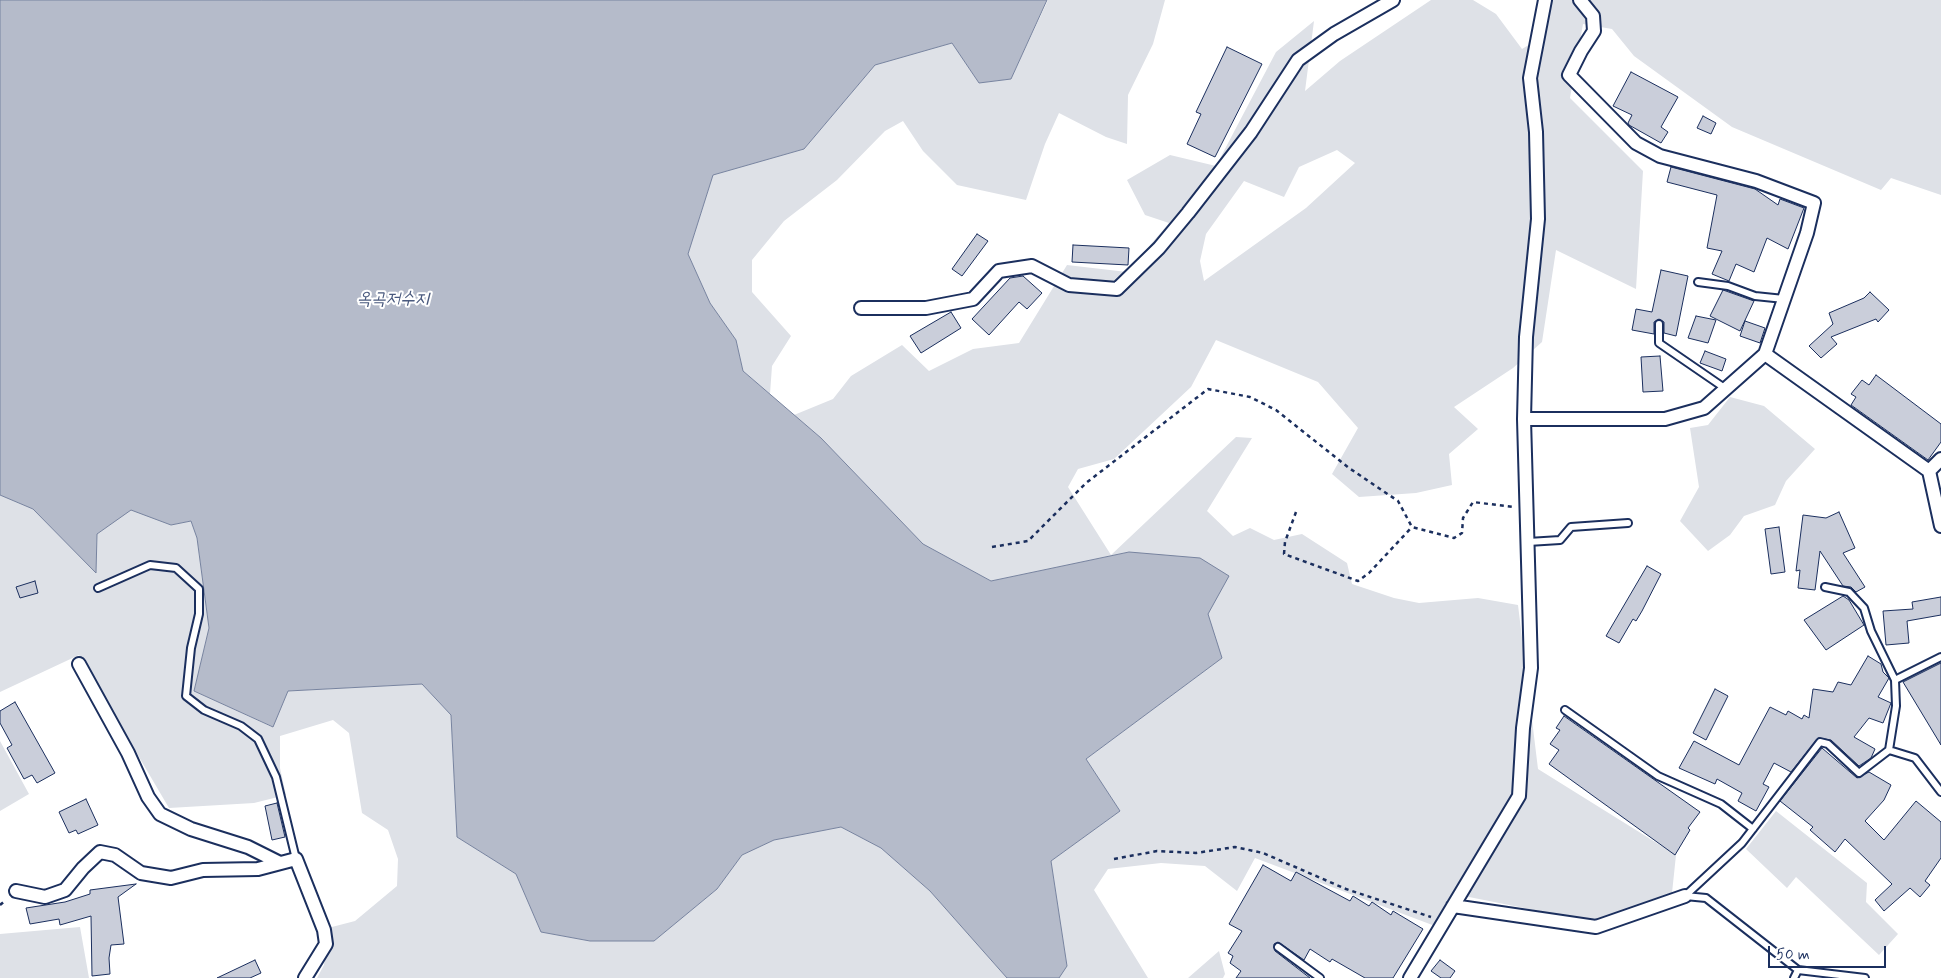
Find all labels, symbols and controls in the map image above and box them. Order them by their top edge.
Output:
water label: 옥곡저수지 [357,289,429,311]
scale bar [1771,936,1888,968]
text: 50 m [1776,945,1810,965]

